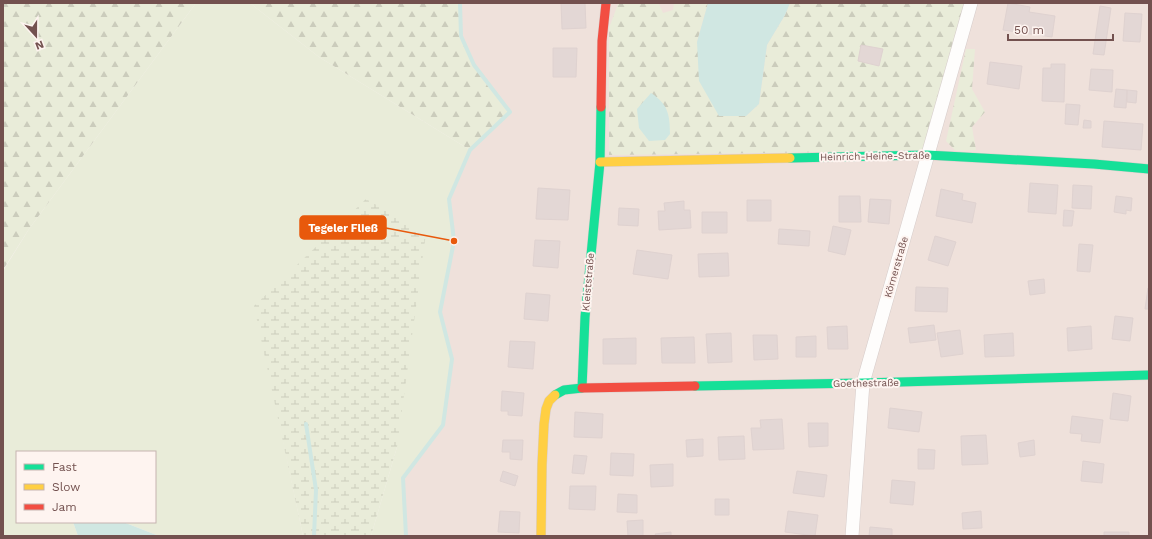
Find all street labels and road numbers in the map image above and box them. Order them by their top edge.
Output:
street label: Heinrich-Heine-Straße [820,150,930,162]
street label: Körnerstraße [882,235,910,299]
street label: Kleiststraße [580,252,596,312]
street label: Goethestraße [833,377,899,389]

